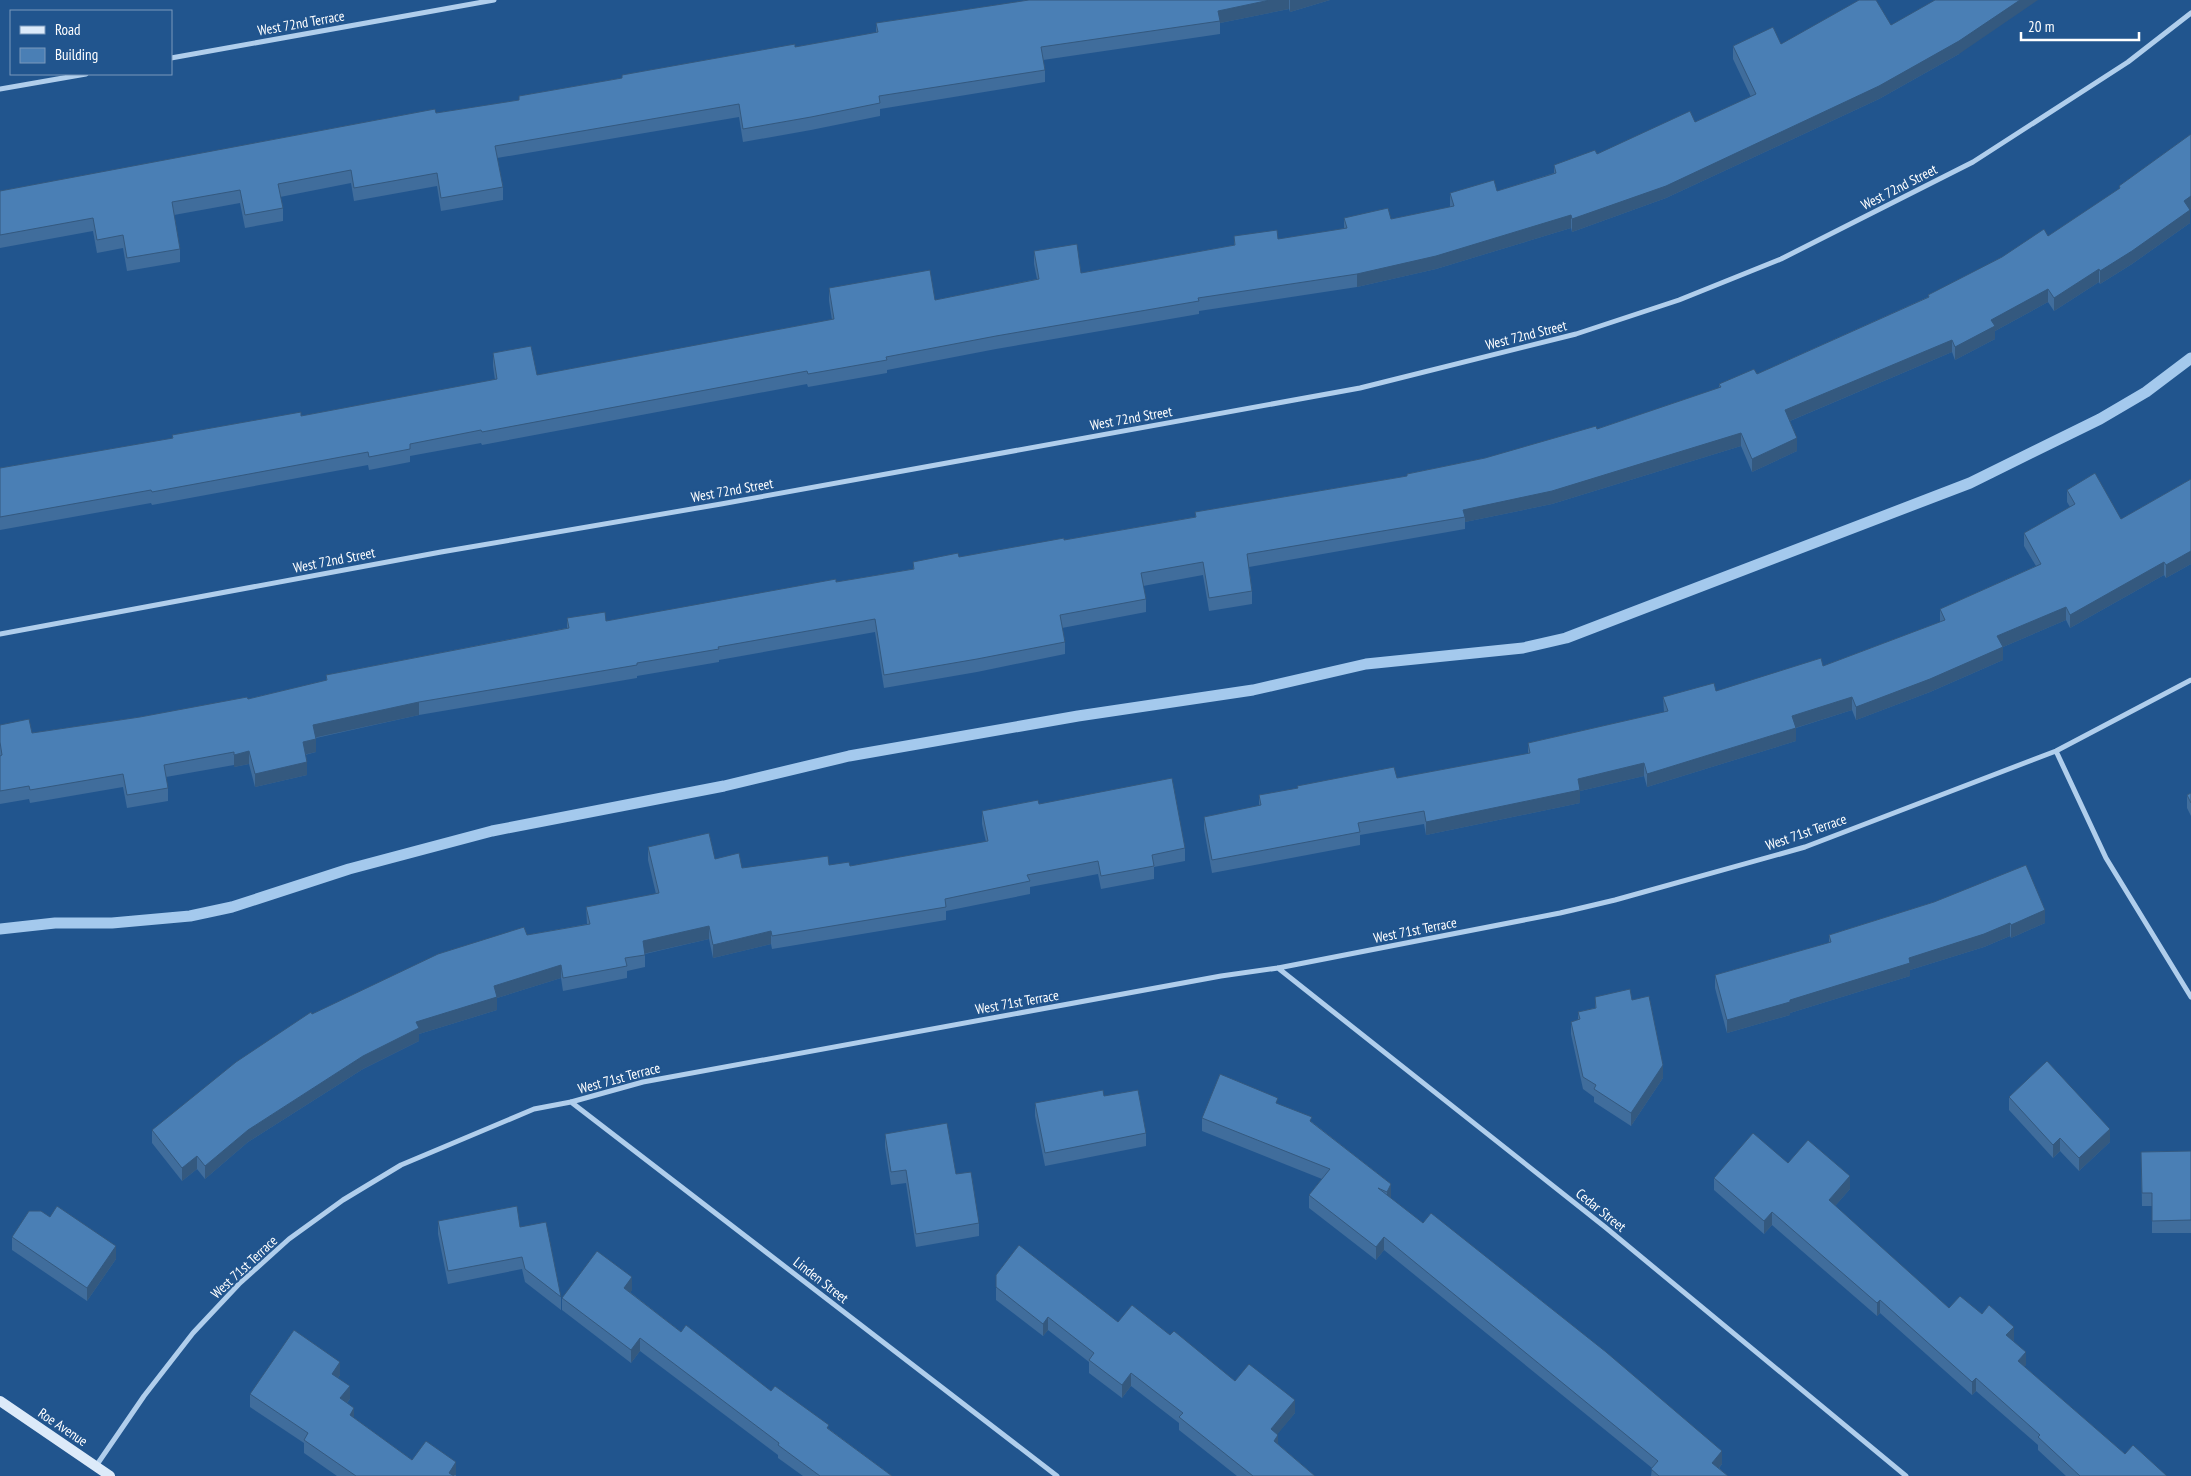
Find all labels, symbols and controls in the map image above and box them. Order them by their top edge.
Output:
street label: West 72nd Terrace [256,6,346,40]
legend [10,10,172,75]
scale bar [2021,10,2138,42]
text: 20 m [2028,17,2054,36]
text: Road [55,20,81,39]
text: Building [55,45,98,64]
street label: West 72nd Street [1858,160,1940,214]
street label: West 72nd Street [1484,316,1569,354]
street label: West 72nd Street [1089,402,1174,434]
street label: West 72nd Street [690,474,775,506]
street label: West 72nd Street [292,543,377,577]
street label: West 71st Terrace [1763,810,1849,854]
street label: West 71st Terrace [1372,913,1458,947]
street label: West 71st Terrace [974,986,1060,1018]
street label: West 71st Terrace [576,1058,662,1098]
street label: Cedar Street [1572,1184,1630,1236]
street label: West 71st Terrace [207,1231,281,1302]
street label: Linden Street [790,1253,852,1307]
street label: Roe Avenue [35,1404,91,1450]

